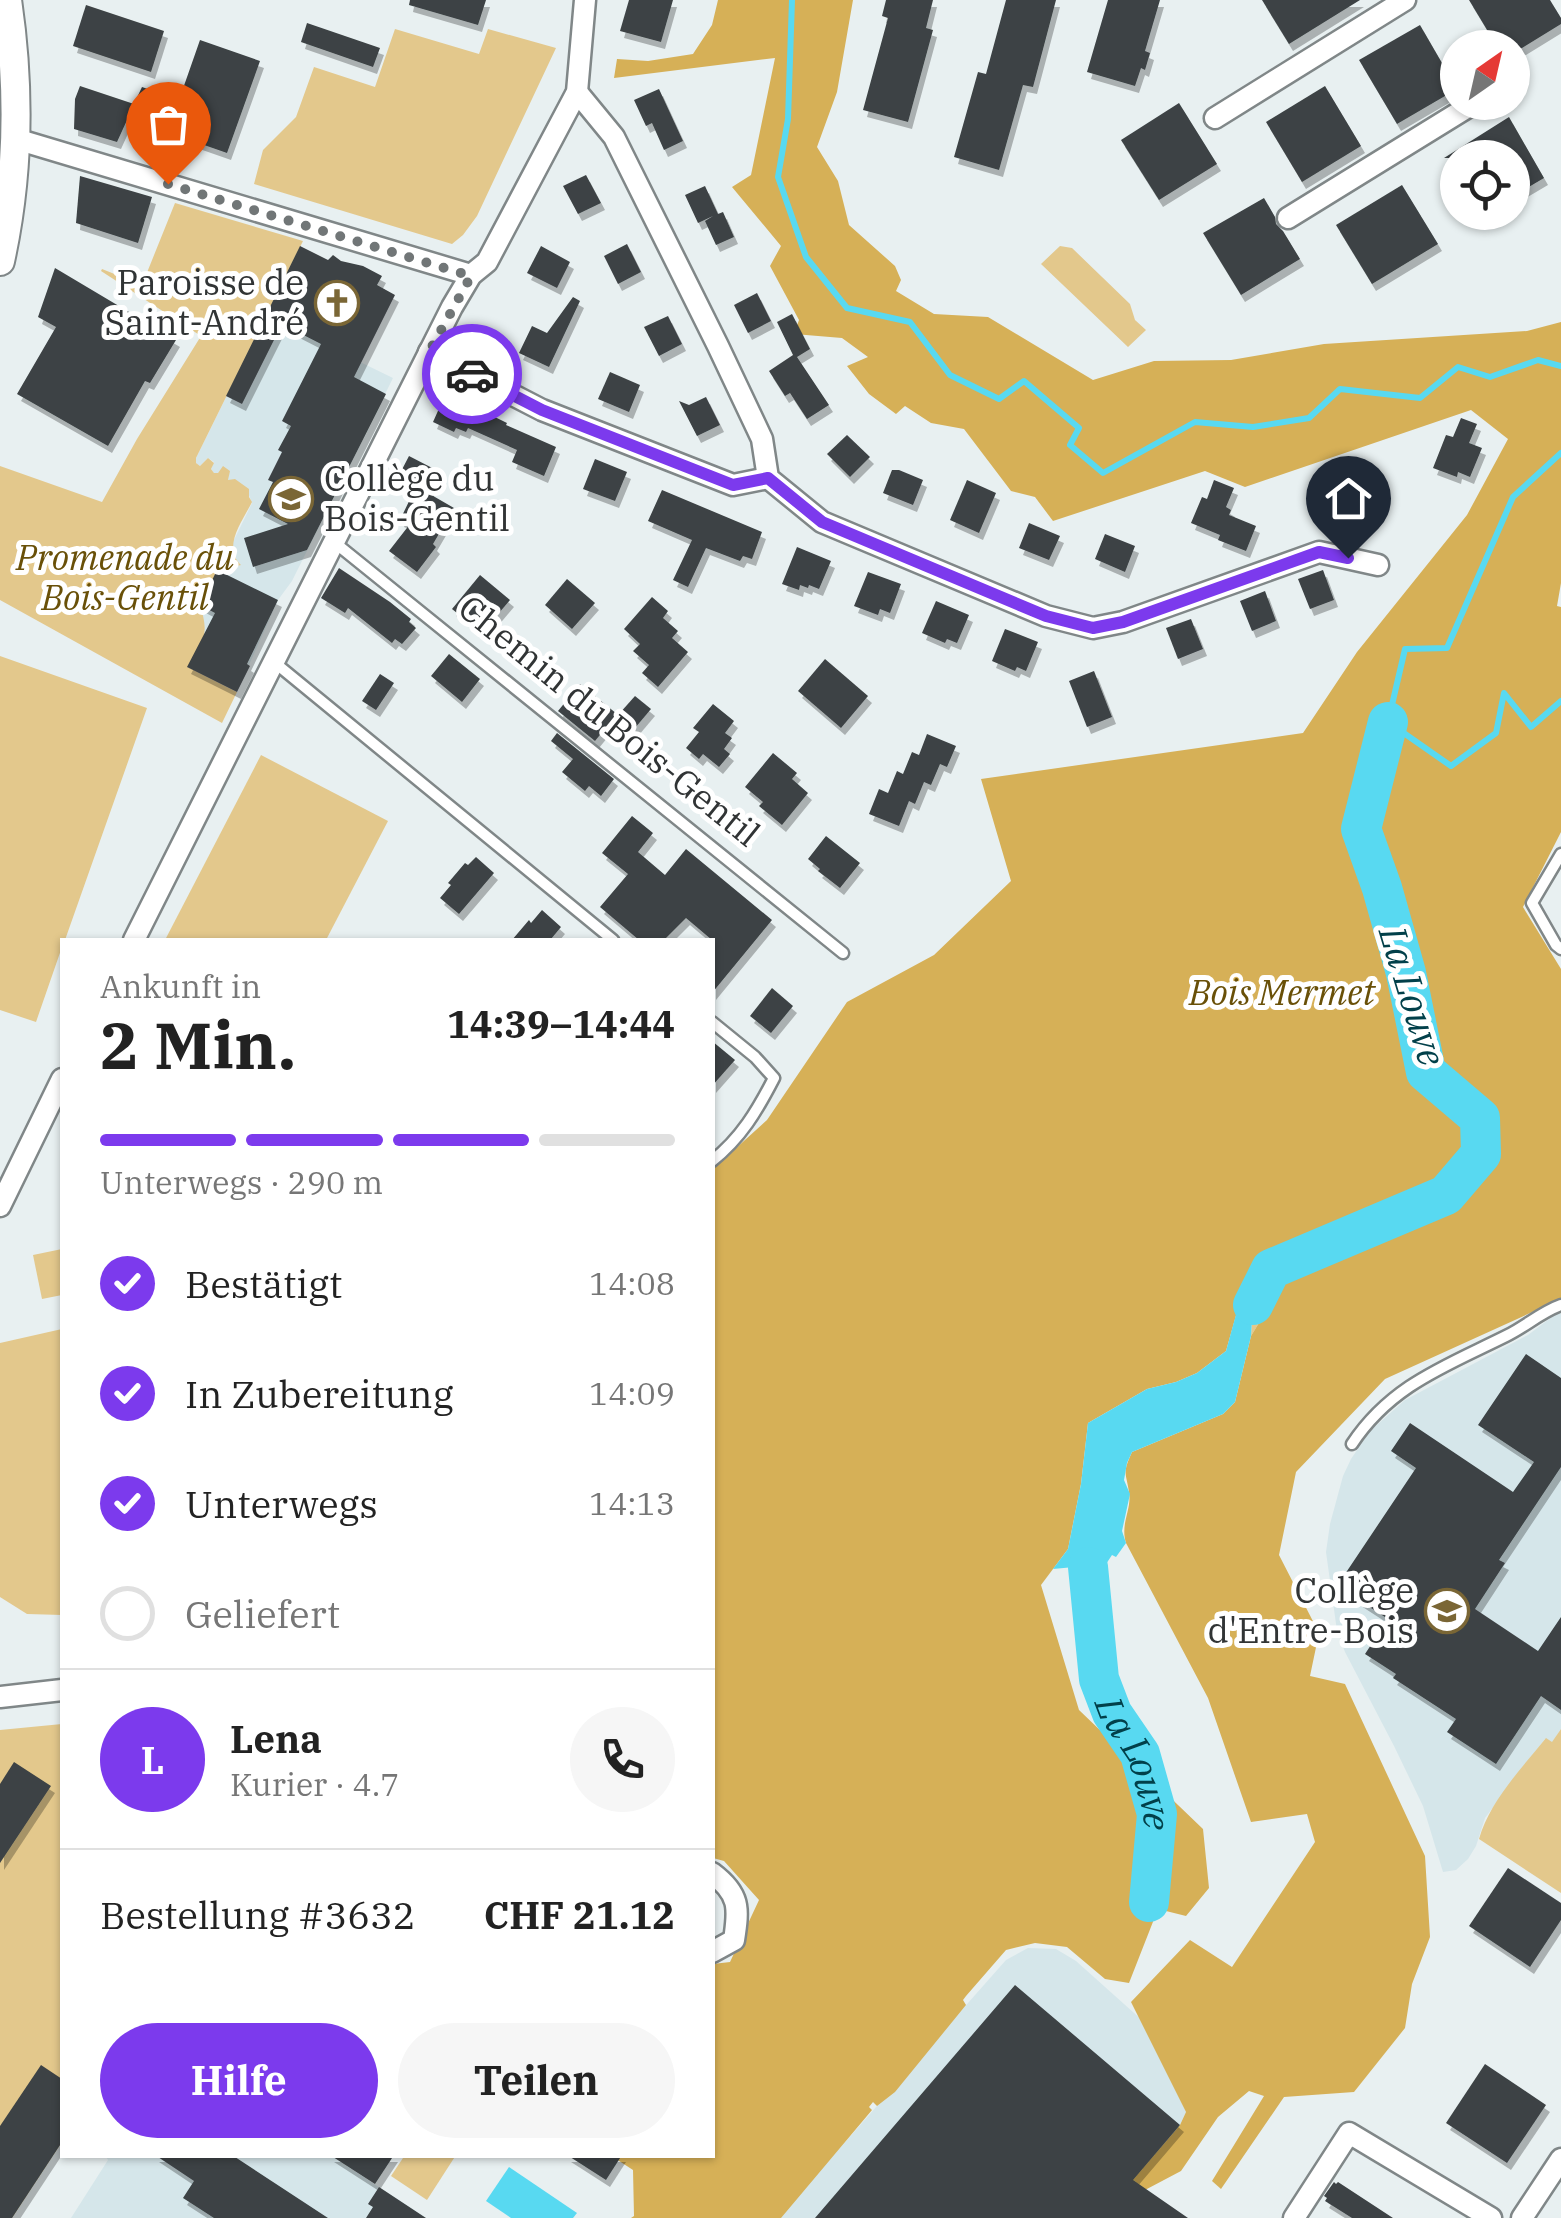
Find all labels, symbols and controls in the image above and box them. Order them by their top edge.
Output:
north arrow [1440,30,1530,120]
map controls [1440,30,1530,230]
pin [126,82,211,185]
icon: bag [141,97,196,152]
button: locate [1440,140,1530,230]
place label: Paroisse de Saint-André [104,259,304,345]
church icon: Paroisse de Saint-André [314,280,360,326]
courier [422,324,522,424]
icon: car [445,347,500,402]
place label: Collège du Bois-Gentil [324,455,510,541]
pin [1306,456,1391,559]
icon: home [1321,471,1376,526]
school or university icon: Collège du Bois-Gentil [268,476,314,522]
park label: Promenade du Bois-Gentil [15,534,234,620]
street label: Chemin du Bois-Gentil [449,584,770,856]
water label: La Louve [1369,919,1458,1071]
text: Ankunft in [100,965,261,1007]
park label: Bois Mermet [1188,969,1377,1015]
text: 14:39–14:44 [447,999,675,1048]
text: 2 Min. [100,1002,296,1087]
text: Unterwegs · 290 m [100,1161,383,1203]
icon: check [100,1256,155,1311]
text: Bestätigt [185,1259,342,1308]
text: 14:08 [589,1262,675,1304]
icon: check [100,1366,155,1421]
text: In Zubereitung [185,1369,453,1418]
text: 14:09 [589,1372,675,1414]
icon: check [100,1476,155,1531]
text: Unterwegs [185,1479,378,1528]
text: 14:13 [589,1482,675,1524]
place label: Collège d'Entre-Bois [1207,1567,1414,1653]
school or university icon: Collège d'Entre-Bois [1424,1588,1470,1634]
text: Geliefert [185,1589,340,1638]
water label: La Louve [1085,1688,1183,1832]
button: phone [570,1707,675,1812]
text: Lena [230,1714,322,1763]
text: L [141,1735,164,1784]
text: Kurier · 4.7 [230,1763,399,1805]
text: Bestellung #3632 [100,1890,416,1939]
text: CHF 21.12 [484,1890,675,1939]
button: Hilfe [100,2023,378,2138]
button: Teilen [398,2023,675,2138]

